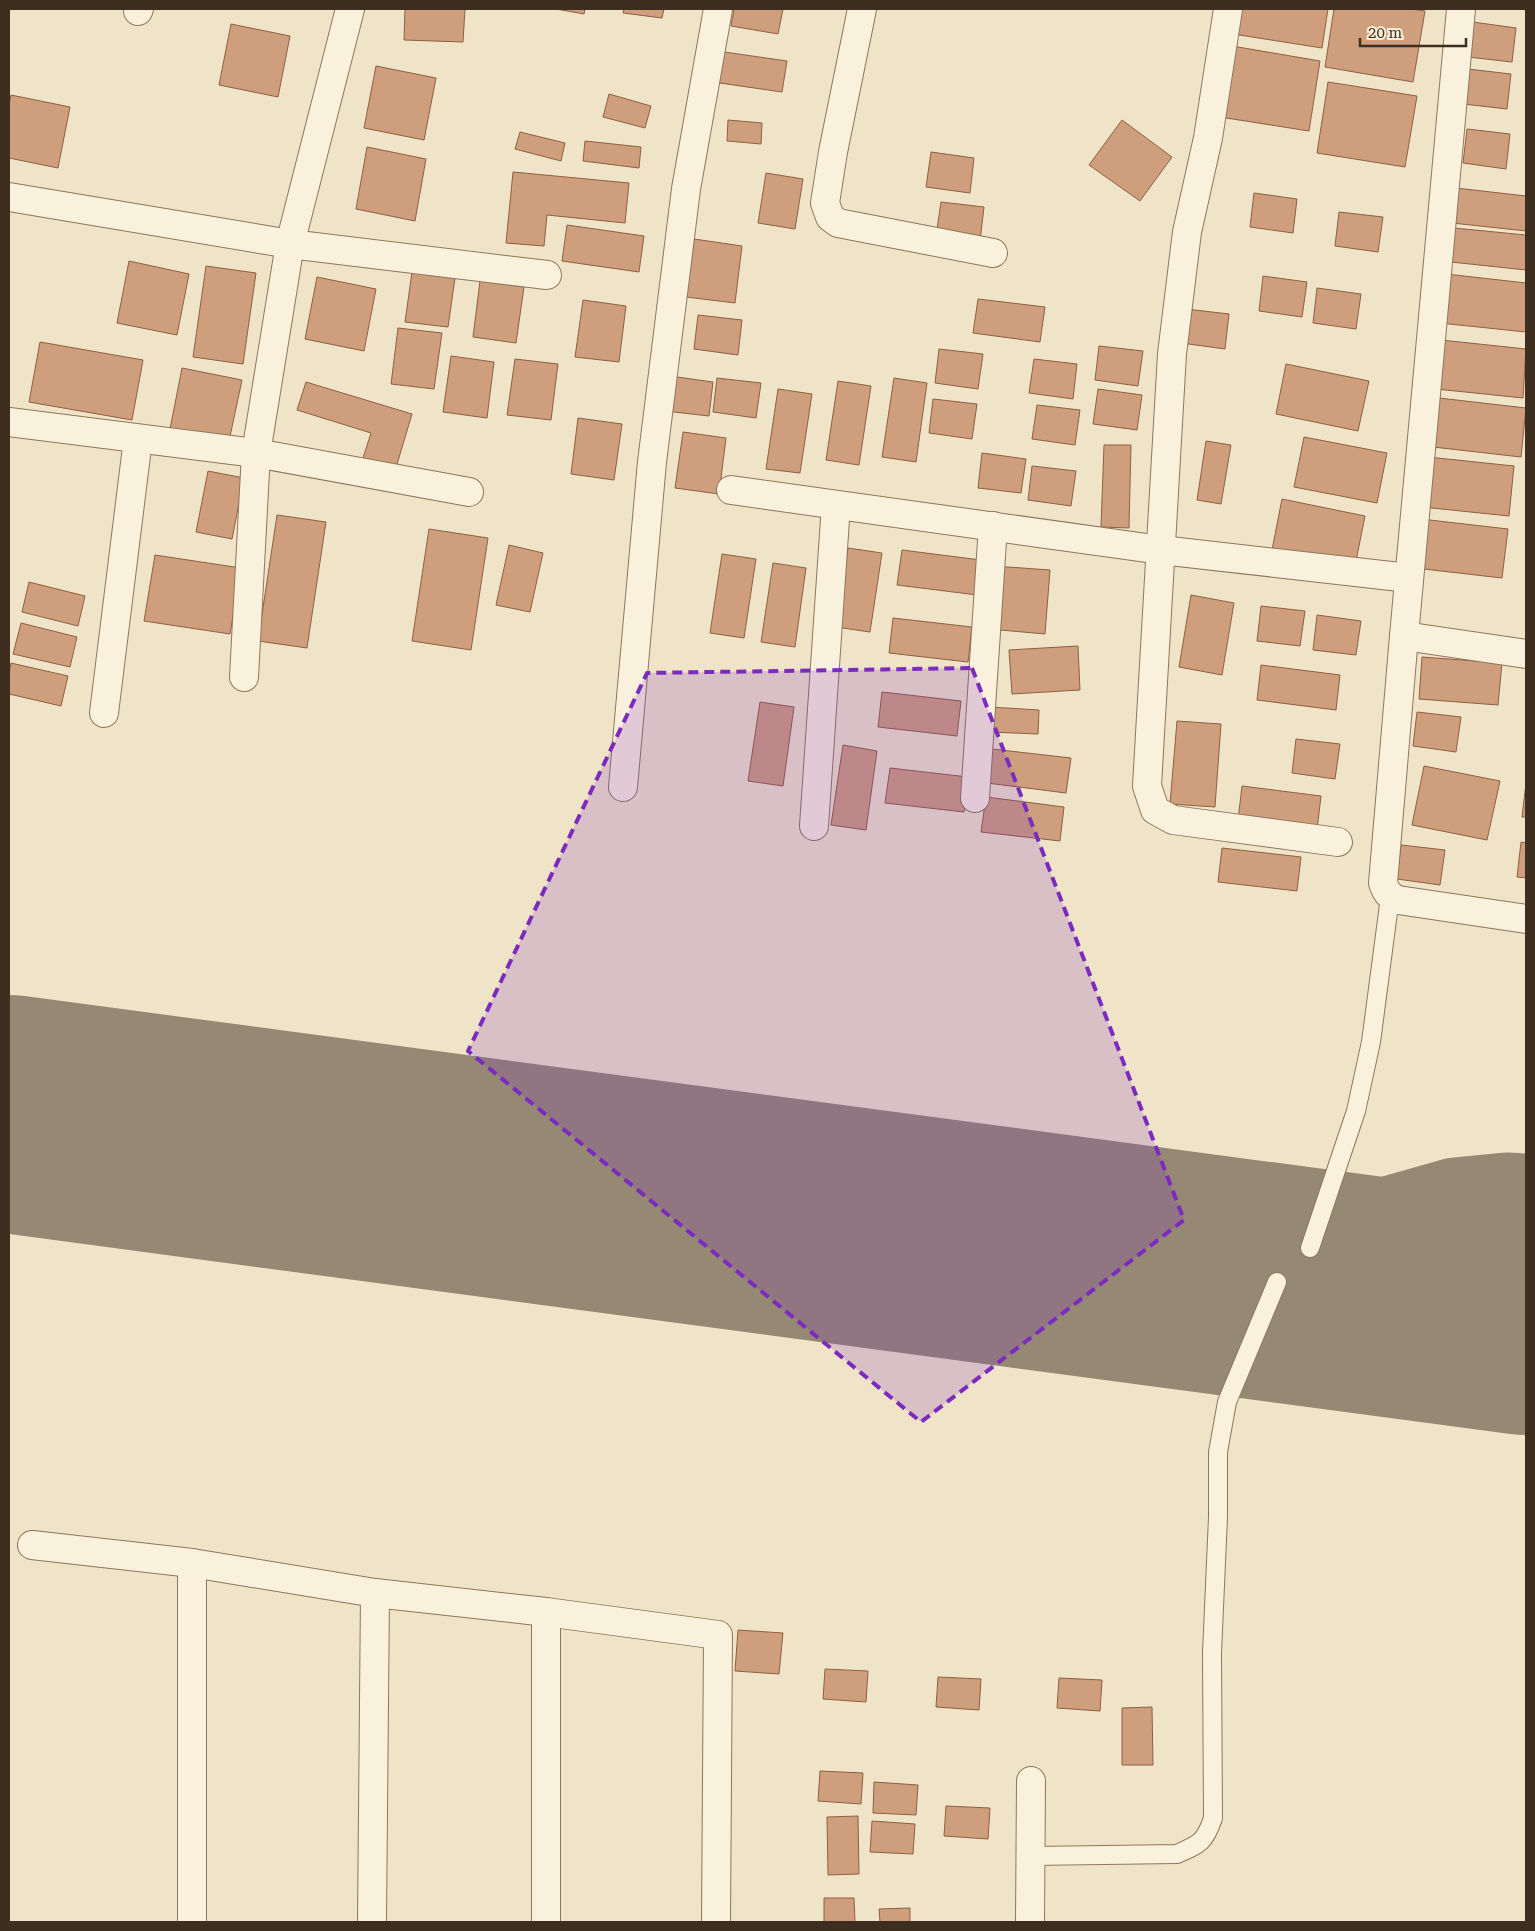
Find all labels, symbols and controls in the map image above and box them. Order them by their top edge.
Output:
scale bar [1360,15,1466,47]
text: 20 m [1368,24,1403,42]

